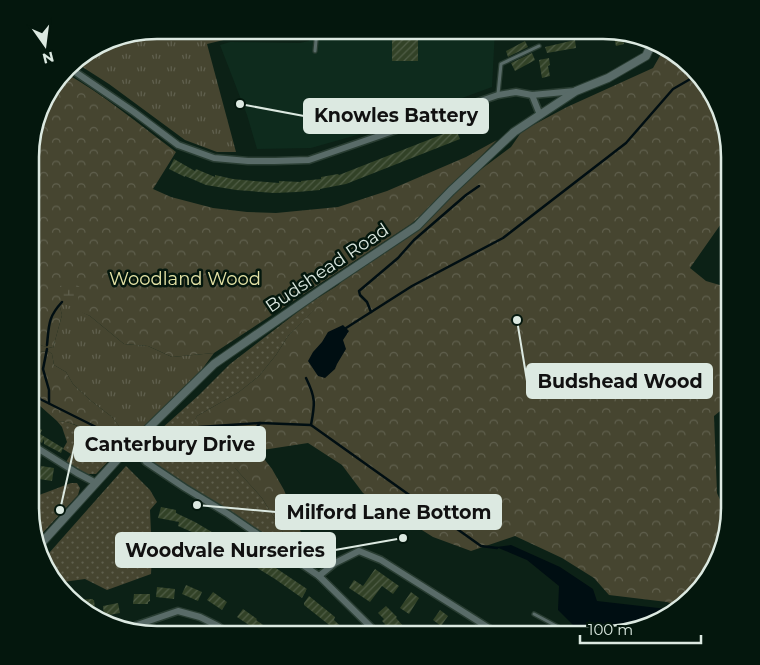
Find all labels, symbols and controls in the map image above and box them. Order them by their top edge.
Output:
north arrow [20,20,70,70]
text: N [40,48,56,68]
callout: Knowles Battery [304,99,488,133]
text: Knowles Battery [314,104,479,127]
street label: Budshead Road [261,219,393,317]
park label: Woodland Wood [109,268,261,290]
callout: Budshead Wood [527,364,712,398]
text: Budshead Wood [537,370,703,393]
callout: Canterbury Drive [75,427,265,461]
text: Canterbury Drive [85,433,255,456]
callout: Milford Lane Bottom [276,495,501,529]
text: Milford Lane Bottom [287,501,492,524]
callout: Woodvale Nurseries [116,533,335,567]
text: Woodvale Nurseries [125,539,325,562]
scale bar [580,612,701,644]
text: 100 m [588,620,633,639]

